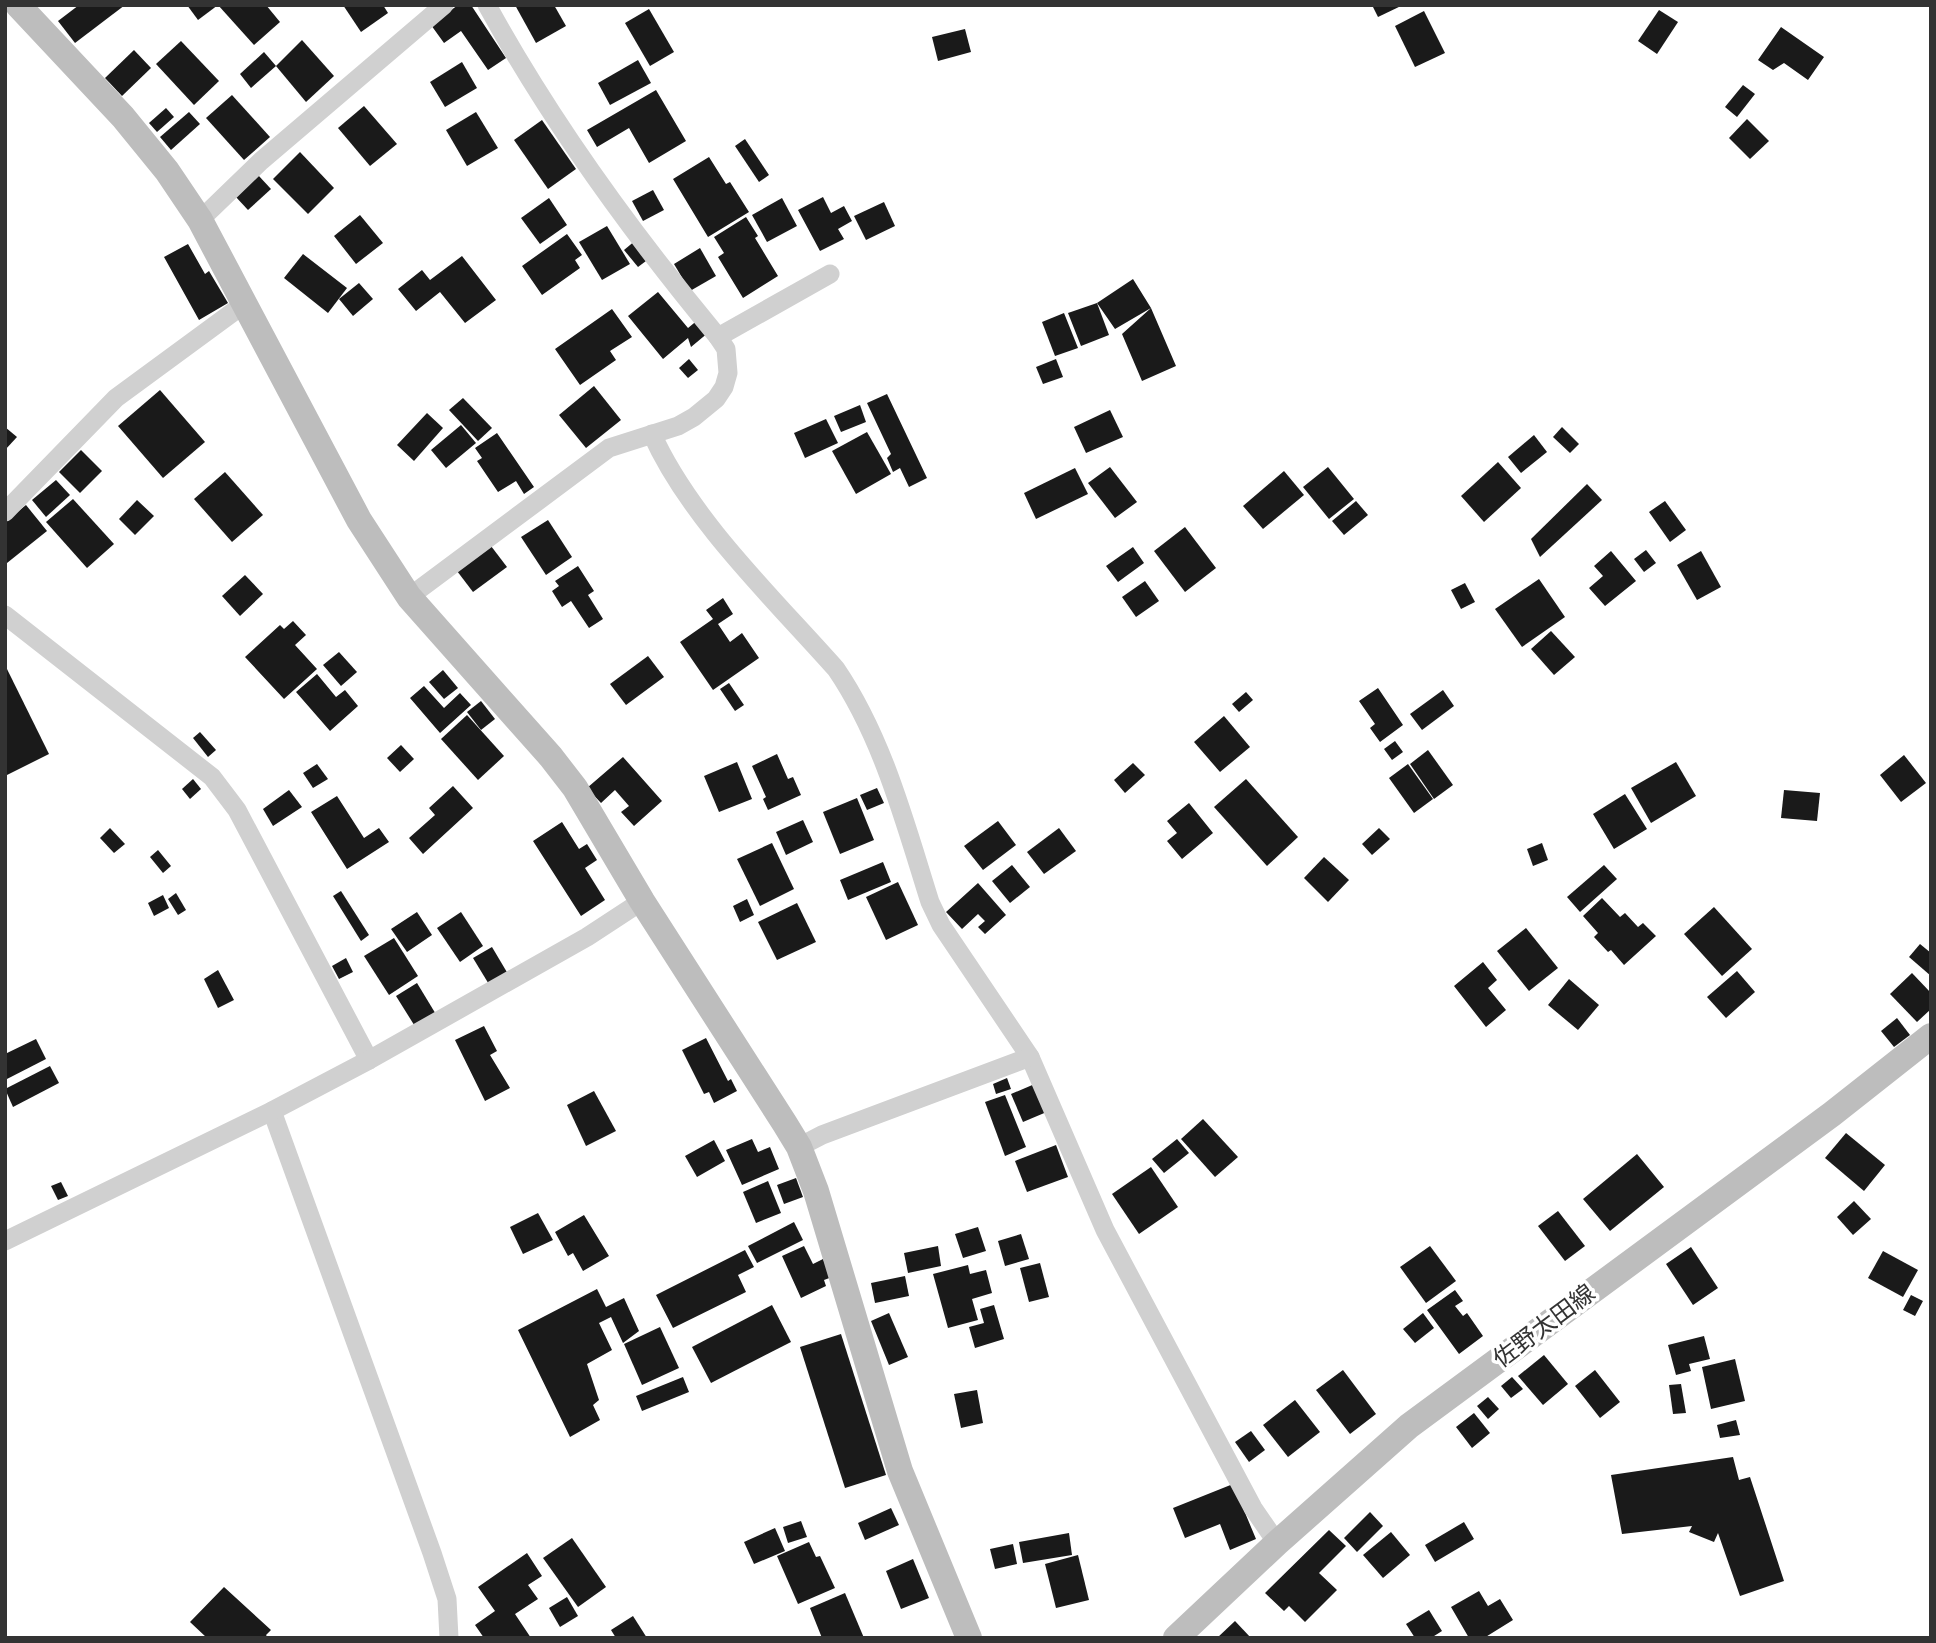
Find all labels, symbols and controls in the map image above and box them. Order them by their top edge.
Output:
street label: 佐野太田線 [1487,1278,1601,1374]

